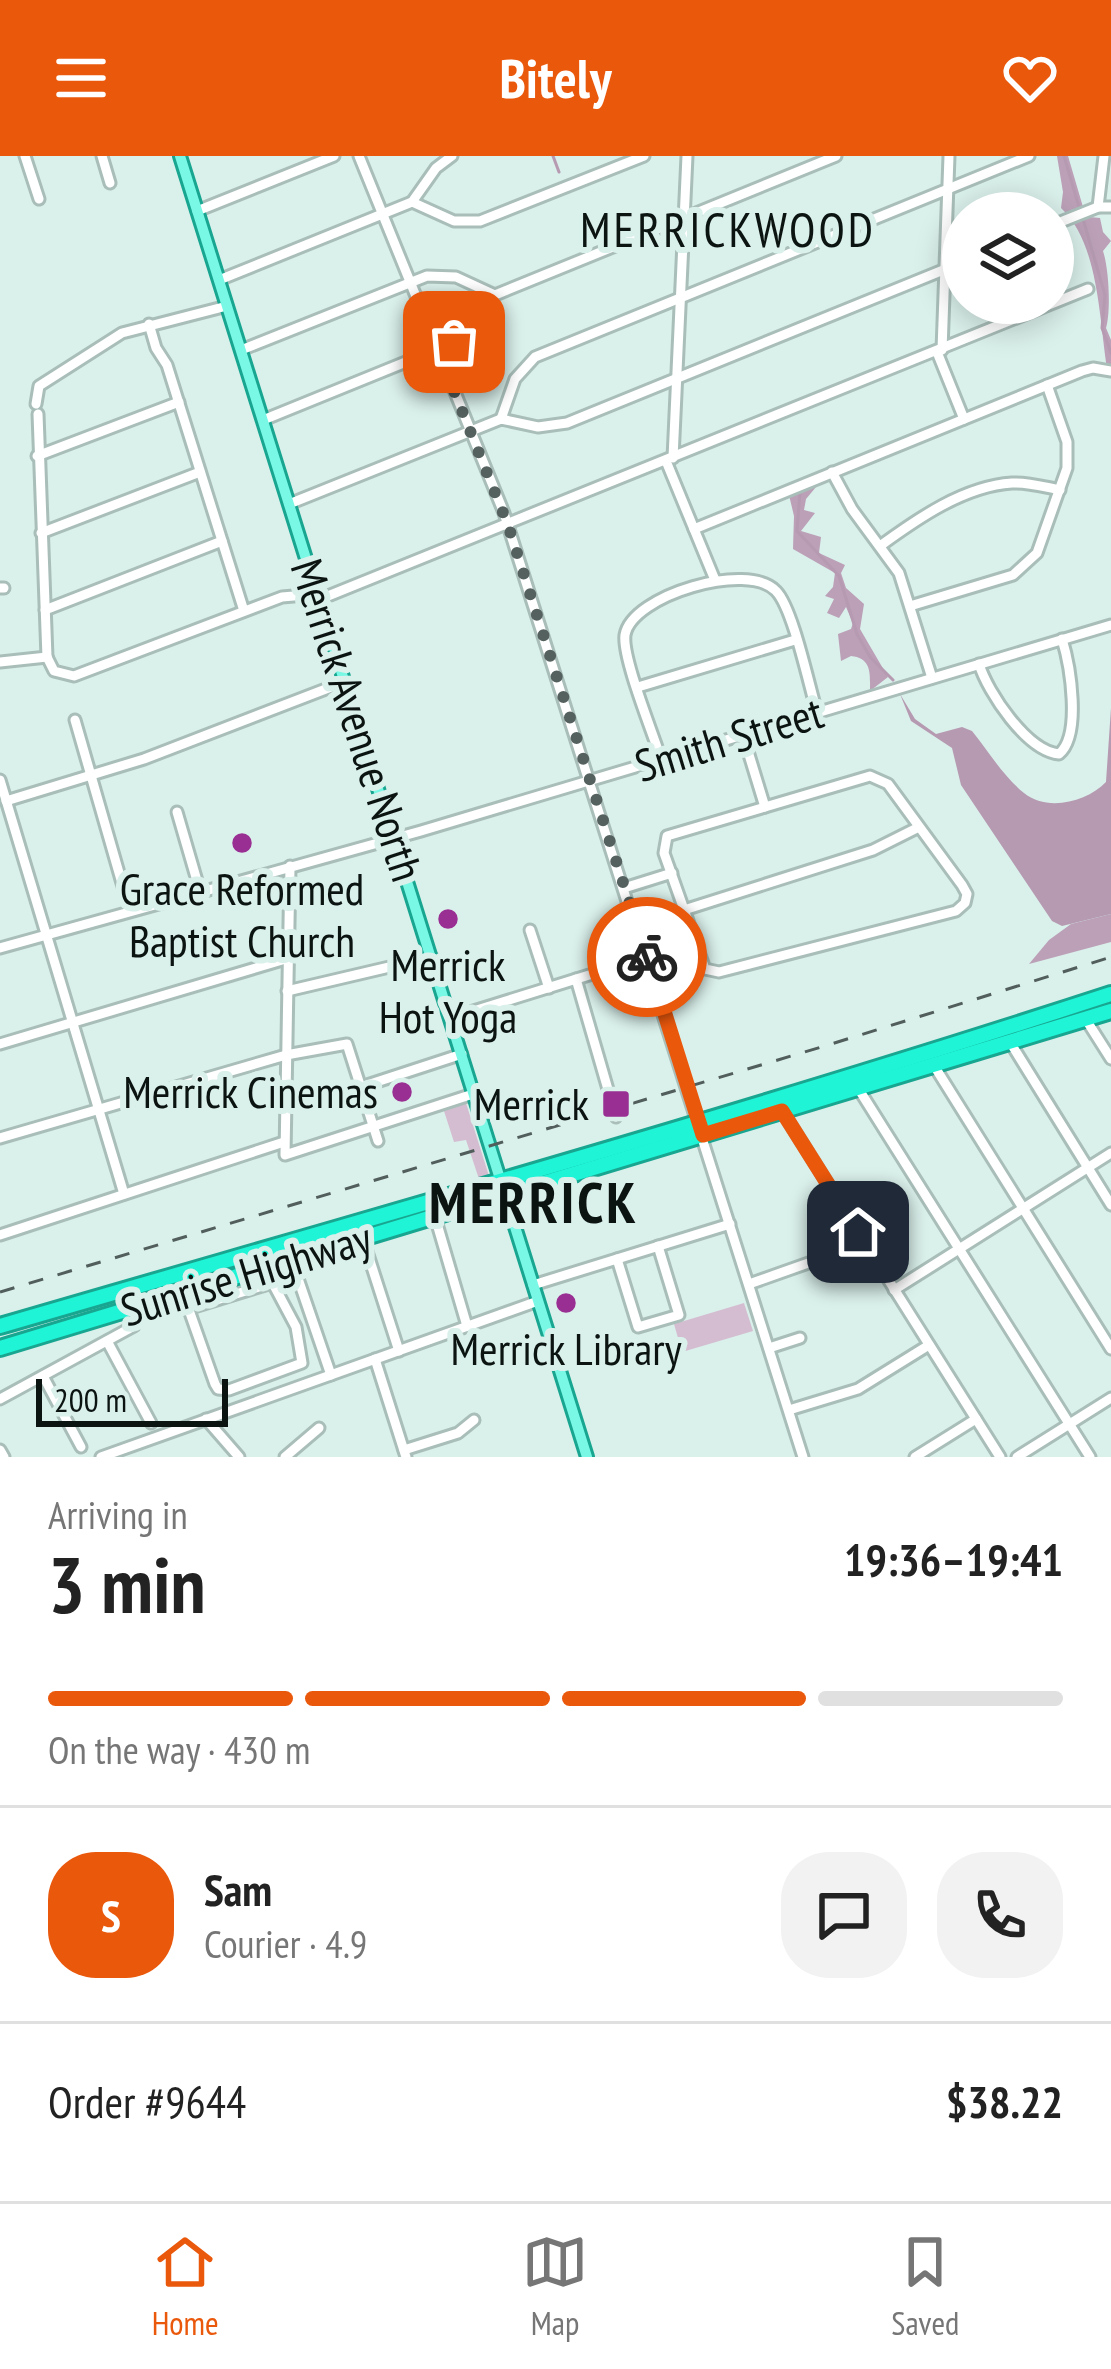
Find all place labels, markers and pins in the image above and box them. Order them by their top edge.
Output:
pin [403,291,505,393]
marker: Grace Reformed Baptist Church [229,830,255,856]
place label: Grace Reformed Baptist Church [120,859,364,969]
marker: Merrick Hot Yoga [435,906,461,932]
place label: Merrick Hot Yoga [379,935,517,1045]
place label: Merrick Cinemas [123,1062,378,1120]
place label: Merrick [474,1074,590,1132]
marker: Merrick Cinemas [389,1079,415,1105]
marker: Merrick [600,1088,632,1120]
pin [807,1181,909,1283]
marker: Merrick Library [553,1290,579,1316]
place label: Merrick Library [450,1319,682,1377]

